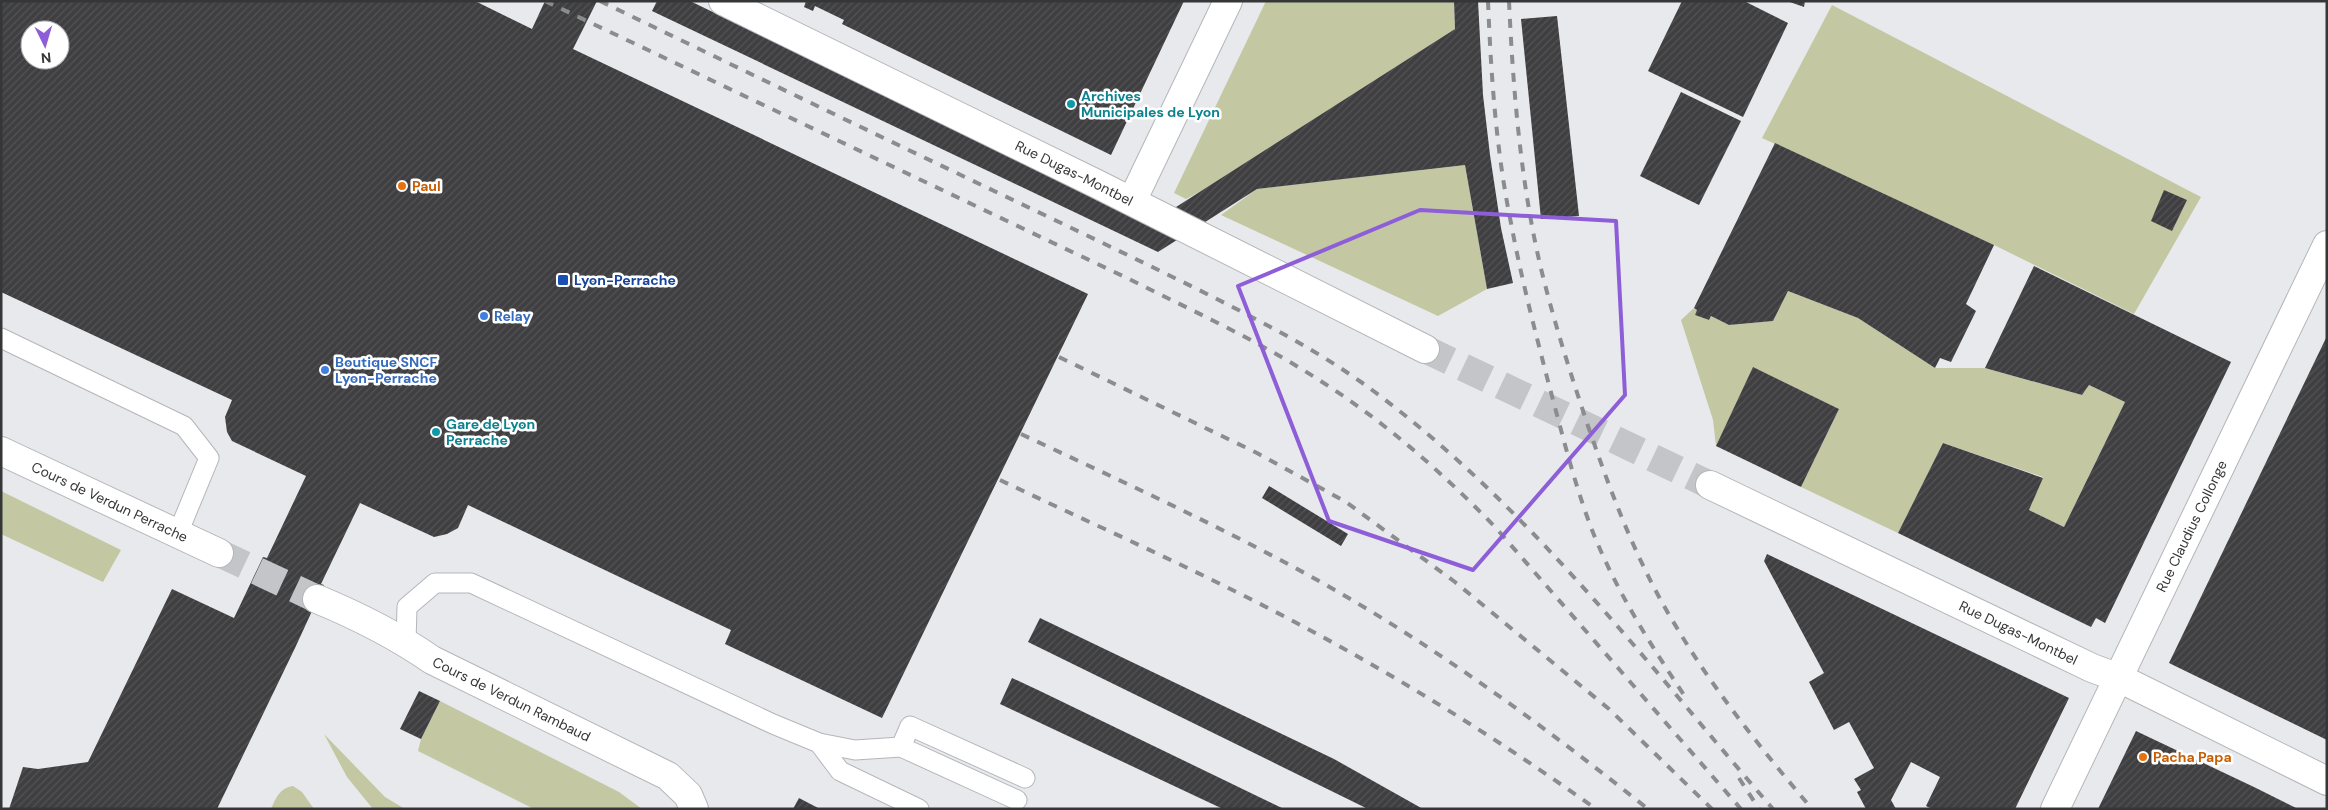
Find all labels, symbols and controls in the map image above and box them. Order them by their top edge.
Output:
north arrow [20,20,70,70]
text: N [40,49,52,67]
place label: Archives Municipales de Lyon [1081,87,1220,121]
marker: Archives Municipales de Lyon [1065,98,1077,110]
street label: Rue Dugas-Montbel [1012,136,1136,210]
place label: Paul [412,177,441,195]
marker: Paul [396,180,408,192]
place label: Lyon-Perrache [574,271,676,289]
marker: Lyon-Perrache [556,273,570,287]
place label: Relay [494,307,532,325]
marker: Relay [478,310,490,322]
place label: Boutique SNCF Lyon-Perrache [335,353,437,387]
marker: Boutique SNCF Lyon-Perrache [319,364,331,376]
place label: Gare de Lyon Perrache [446,415,535,449]
marker: Gare de Lyon Perrache [430,426,442,438]
street label: Rue Claudius Collonge [2152,457,2231,595]
street label: Cours de Verdun Perrache [29,458,191,546]
street label: Rue Dugas-Montbel [1956,597,2081,669]
street label: Cours de Verdun Rambaud [429,653,594,746]
place label: Pacha Papa [2153,748,2232,766]
marker: Pacha Papa [2137,751,2149,763]

